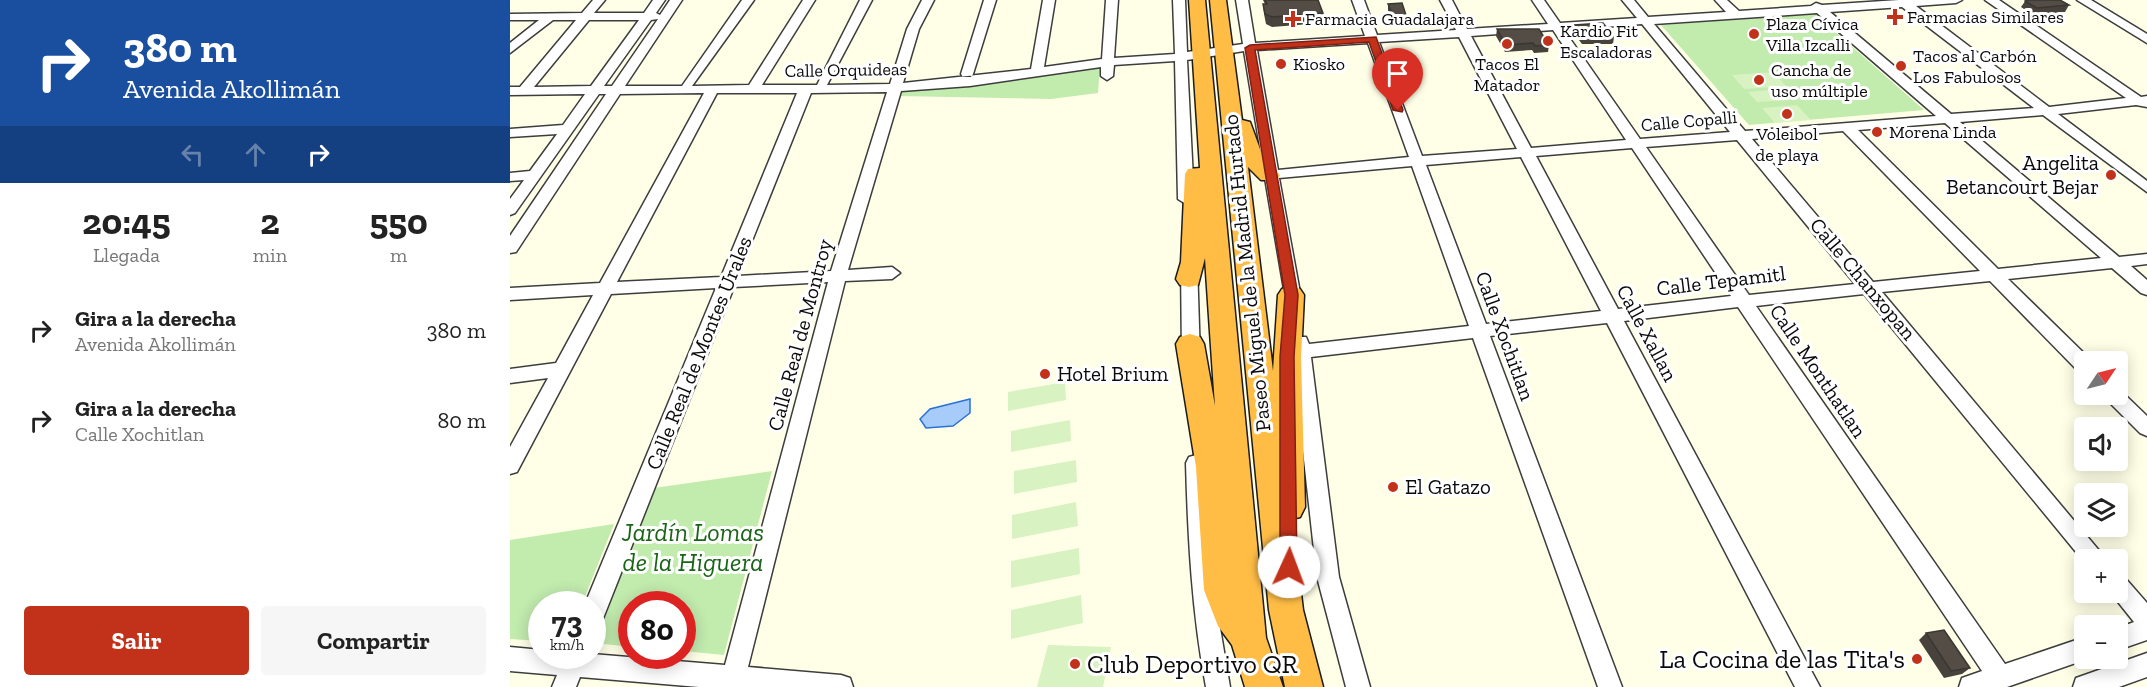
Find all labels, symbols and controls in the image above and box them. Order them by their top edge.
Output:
place label: Farmacias Similares [1907,6,2064,28]
place label: Farmacia Guadalajara [1305,8,1475,30]
marker: Farmacias Similares [1888,10,1902,24]
marker: Farmacia Guadalajara [1286,12,1300,26]
place label: Plaza Cívica Villa Izcalli [1765,13,1859,56]
place label: Kardio Fit Escaladoras [1560,20,1652,63]
text: 380 m [123,22,237,73]
icon: right [24,24,102,102]
marker: Plaza Cívica Villa Izcalli [1747,27,1761,41]
marker: Kardio Fit Escaladoras [1541,34,1555,48]
marker: Tacos El Matador [1500,37,1514,51]
place label: Tacos al Carbón Los Fabulosos [1913,45,2037,88]
pin [1372,48,1423,110]
place label: Kiosko [1293,53,1345,75]
place label: Tacos El Matador [1474,53,1540,96]
marker: Kiosko [1274,57,1288,71]
icon: arrive [1381,57,1414,90]
street label: Calle Orquideas [784,58,908,82]
place label: Cancha de uso múltiple [1771,59,1868,102]
marker: Tacos al Carbón Los Fabulosos [1894,59,1908,73]
text: Avenida Akollimán [123,73,340,105]
marker: Cancha de uso múltiple [1752,73,1766,87]
street label: Calle Copalli [1640,106,1738,136]
marker: Voleibol de playa [1780,107,1794,121]
street label: Paseo Miguel de la Madrid Hurtado [1217,113,1276,433]
place label: Morena Linda [1889,121,1997,143]
place label: Voleibol de playa [1755,123,1819,166]
marker: Morena Linda [1870,125,1884,139]
icon: left [176,138,209,171]
icon: ahead [239,138,272,171]
icon: right [302,138,335,171]
place label: Angelita Betancourt Bejar [1946,150,2099,200]
marker: Angelita Betancourt Bejar [2104,168,2118,182]
text: 20:45 [82,200,171,243]
text: 2 [260,200,280,243]
text: 550 [369,200,428,243]
street label: Calle Chanxopan [1805,212,1922,345]
street label: Calle Real de Montes Urales [640,233,757,473]
street label: Calle Real de Montroy [762,236,837,433]
text: Llegada [93,243,160,267]
text: min [253,243,287,267]
text: m [390,243,407,267]
street label: Calle Tepamitl [1655,260,1787,301]
street label: Calle Xochitlan [1471,268,1540,404]
street label: Calle Xallan [1612,280,1683,385]
street label: Calle Monthatlan [1765,299,1872,442]
text: Gira a la derecha [75,305,236,332]
icon: right [24,314,57,347]
text: 380 m [427,317,486,344]
text: Avenida Akollimán [75,332,236,356]
north arrow [2074,351,2128,405]
map controls [2074,351,2128,669]
place label: Hotel Brium [1057,361,1168,386]
marker: Hotel Brium [1038,367,1052,381]
text: Gira a la derecha [75,395,236,422]
icon: right [24,404,57,437]
text: 80 m [438,407,486,434]
button: sound [2074,417,2128,471]
text: Calle Xochitlan [75,422,204,446]
place label: El Gatazo [1405,474,1491,499]
marker: El Gatazo [1386,480,1400,494]
button: layers [2074,483,2128,537]
park label: Jardín Lomas de la Higuera [621,516,764,578]
position arrow [1257,535,1321,599]
button: + [2074,549,2128,603]
speed limit sign: 80 [618,591,696,669]
text: 73 [552,605,582,641]
button: Salir [24,606,249,675]
button: Compartir [261,606,486,675]
button: − [2074,615,2128,669]
text: km/h [550,636,584,654]
place label: La Cocina de las Tita's [1659,643,1905,675]
place label: Club Deportivo QR [1087,648,1298,680]
marker: La Cocina de las Tita's [1910,652,1924,666]
marker: Club Deportivo QR [1068,657,1082,671]

